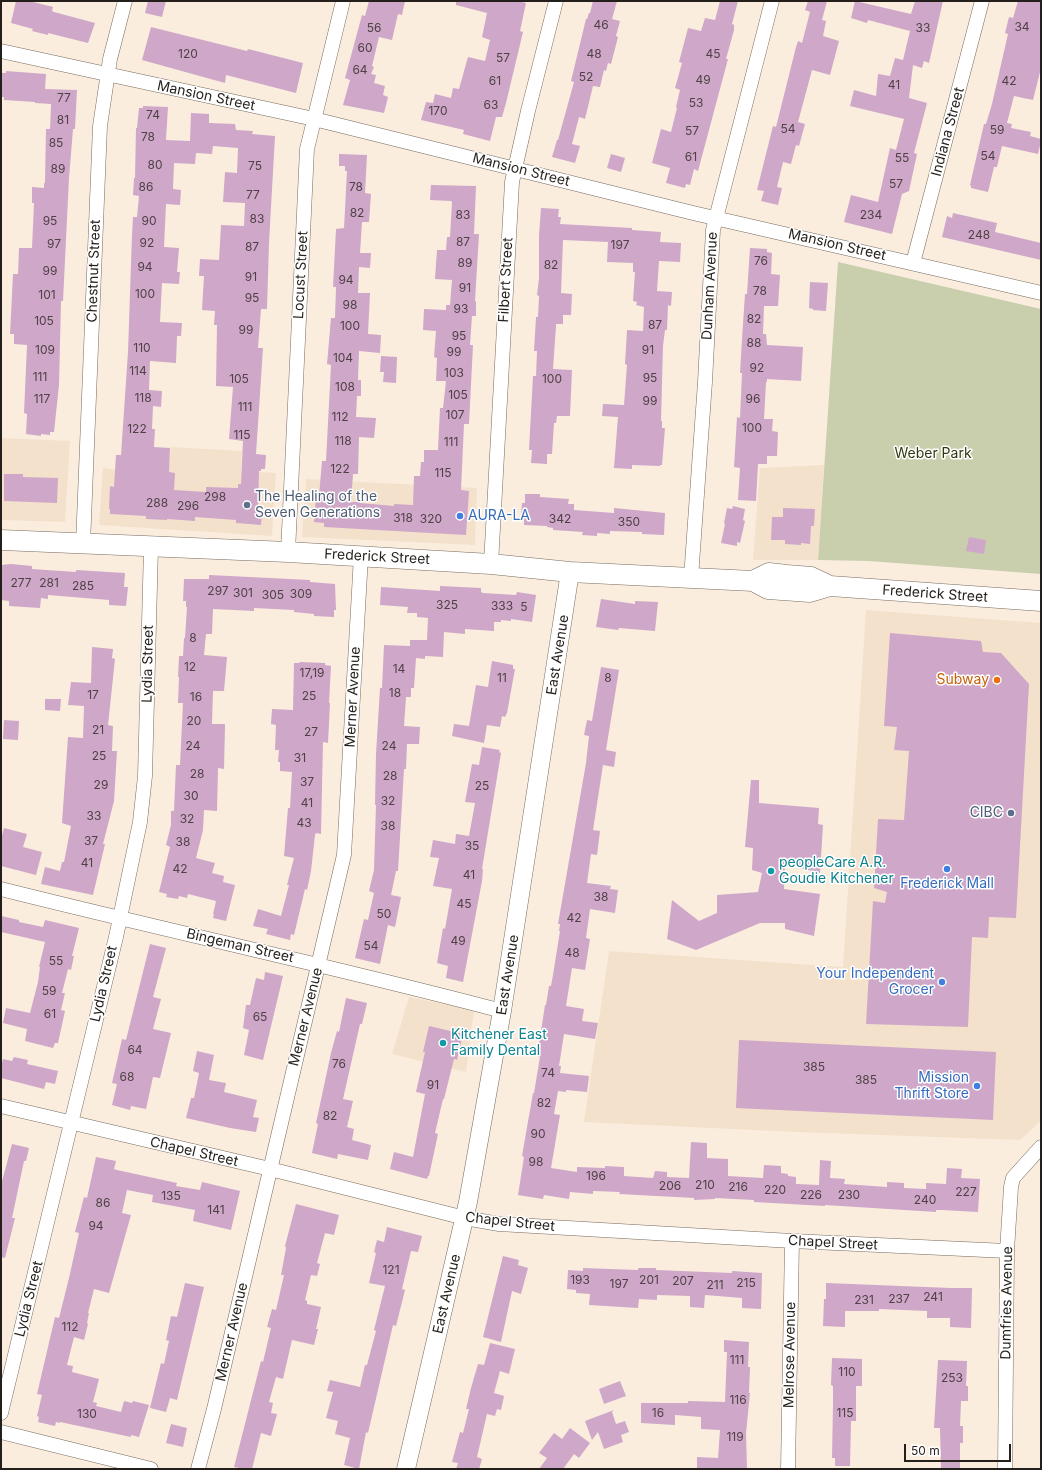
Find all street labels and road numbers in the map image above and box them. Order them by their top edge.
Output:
street label: Mansion Street [156,77,256,115]
street label: Indiana Street [928,86,968,178]
street label: Mansion Street [471,150,571,190]
street label: Chestnut Street [84,219,104,323]
street label: Mansion Street [787,226,887,264]
street label: Locust Street [290,231,312,319]
street label: Dunham Avenue [699,232,721,340]
street label: Filbert Street [495,237,517,323]
street label: Frederick Street [324,546,430,568]
street label: Frederick Street [882,582,988,606]
street label: East Avenue [543,614,573,696]
street label: Lydia Street [139,625,157,703]
street label: Merner Avenue [342,646,364,748]
street label: Bingeman Street [185,926,295,966]
street label: East Avenue [493,934,523,1016]
street label: Lydia Street [87,944,121,1024]
street label: Merner Avenue [286,966,326,1068]
street label: Chapel Street [148,1134,240,1170]
street label: Chapel Street [464,1209,556,1235]
street label: Chapel Street [788,1232,878,1254]
street label: Dumfries Avenue [998,1246,1016,1360]
street label: East Avenue [430,1252,464,1336]
street label: Lydia Street [11,1259,47,1339]
street label: Merner Avenue [212,1281,252,1383]
street label: Melrose Avenue [781,1302,799,1408]

